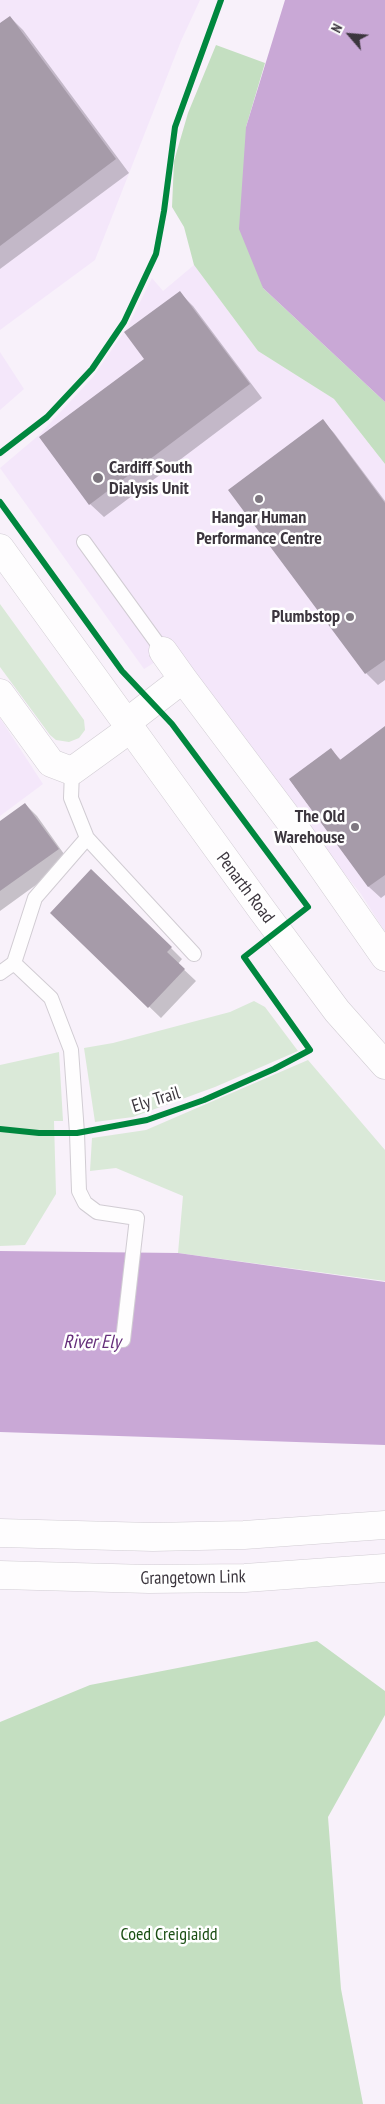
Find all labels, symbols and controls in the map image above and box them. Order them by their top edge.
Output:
north arrow [325,10,375,60]
text: N [327,21,346,36]
place label: Cardiff South Dialysis Unit [109,457,192,499]
marker: Cardiff South Dialysis Unit [91,471,105,485]
marker: Hangar Human Performance Centre [253,493,265,505]
place label: Hangar Human Performance Centre [196,507,322,550]
place label: Plumbstop [272,606,340,628]
marker: Plumbstop [344,611,356,623]
place label: The Old Warehouse [274,806,345,849]
marker: The Old Warehouse [349,821,361,833]
street label: Penarth Road [211,848,279,928]
street label: Ely Trail [129,1082,183,1118]
water label: River Ely [63,1332,121,1354]
street label: Grangetown Link [140,1566,246,1590]
park label: Coed Creigiaidd [120,1924,218,1946]

